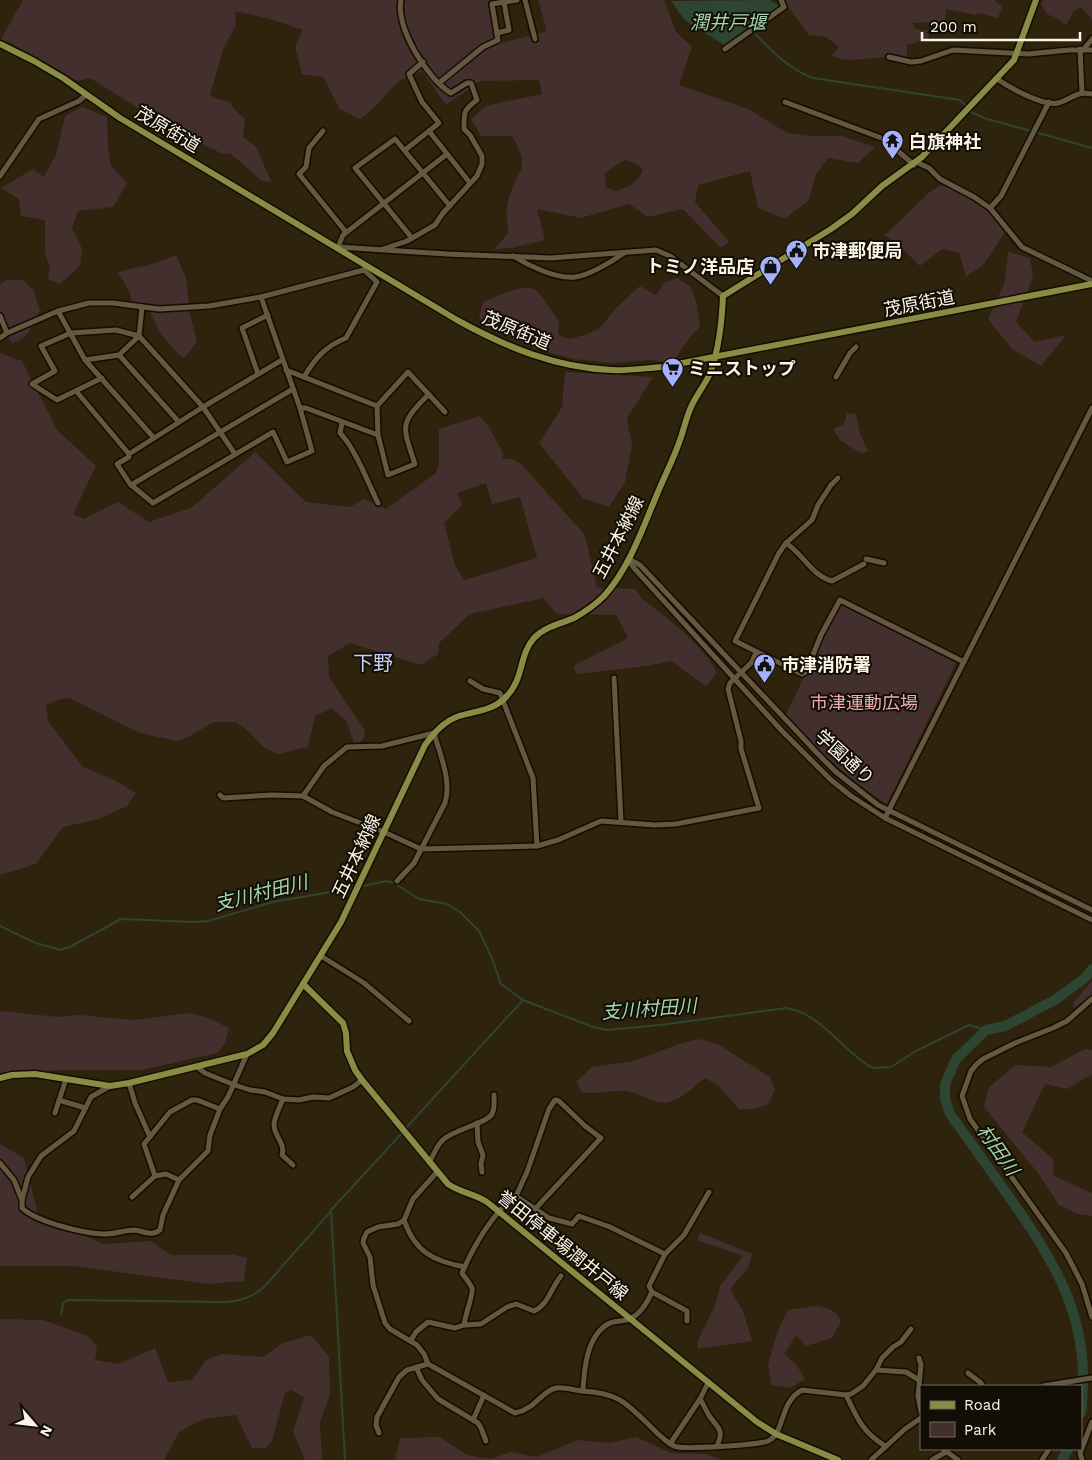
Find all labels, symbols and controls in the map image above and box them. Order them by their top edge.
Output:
scale bar [922,10,1080,42]
water label: 潤井戸堰 [690,11,769,34]
text: 200 m [930,18,977,36]
street label: 茂原街道 [132,101,204,157]
temple icon: 白旗神社 [881,129,905,160]
place label: 白旗神社 [909,131,981,152]
public building icon: 市津郵便局 [784,238,808,269]
place label: 市津郵便局 [812,240,902,261]
shop icon: トミノ洋品店 [758,254,782,285]
place label: トミノ洋品店 [646,256,754,277]
street label: 茂原街道 [882,286,956,320]
street label: 茂原街道 [480,306,554,354]
supermarket icon: ミニストップ [660,356,684,387]
place label: ミニストップ [688,358,796,379]
street label: 五井本納線 [588,492,648,582]
district label: 下野 [353,651,393,675]
public building icon: 市津消防署 [753,652,777,683]
place label: 市津消防署 [781,654,871,675]
park label: 市津運動広場 [810,692,918,713]
street label: 学園通り [811,725,879,789]
street label: 五井本納線 [327,811,385,901]
water label: 支川村田川 [212,870,312,916]
water label: 支川村田川 [601,994,699,1024]
water label: 村田川 [972,1120,1025,1182]
street label: 誉田停車場潤井戸線 [493,1186,633,1304]
legend [920,1385,1082,1450]
text: Road [964,1396,1001,1414]
north arrow [10,1400,60,1450]
text: Park [964,1421,997,1439]
text: N [37,1423,56,1439]

